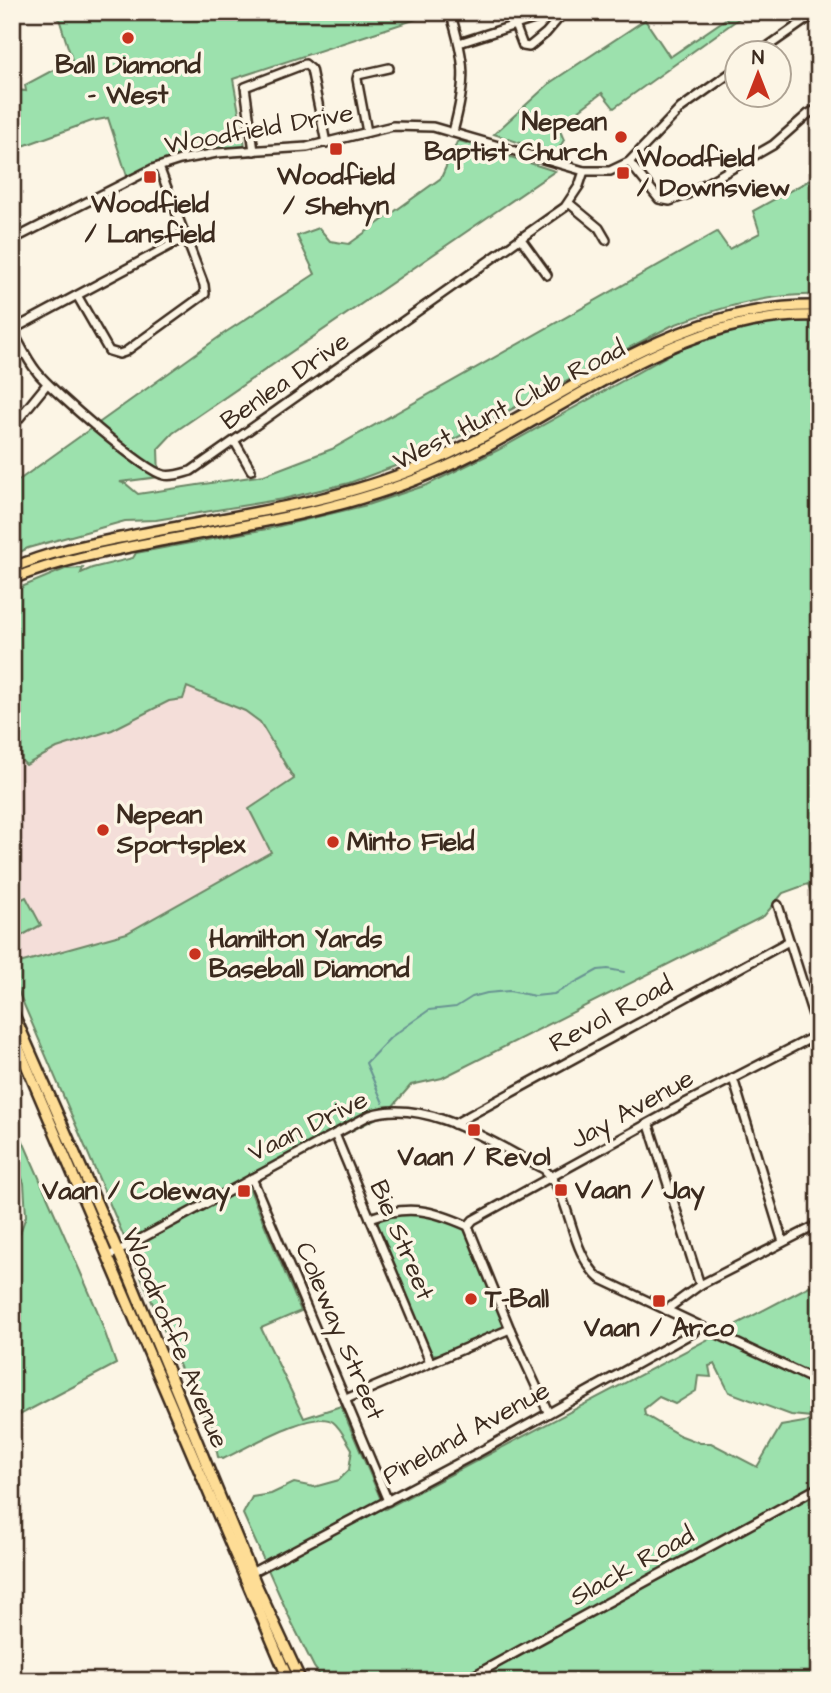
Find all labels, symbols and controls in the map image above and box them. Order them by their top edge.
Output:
marker: Ball Diamond - West [120,30,136,46]
north arrow [722,38,792,108]
text: N [752,45,764,72]
place label: Ball Diamond - West [55,47,201,113]
street label: Woodfield Drive [162,95,356,163]
place label: Nepean Baptist Church [424,104,608,170]
marker: Nepean Baptist Church [613,129,629,145]
place label: Woodfield / Downsview [636,140,790,206]
marker: Woodfield / Shehyn [328,141,344,157]
place label: Woodfield / Shehyn [276,158,396,227]
marker: Woodfield / Downsview [615,165,631,181]
marker: Woodfield / Lansfield [142,169,158,185]
place label: Woodfield / Lansfield [85,186,216,252]
street label: Benlea Drive [213,323,357,439]
street label: West Hunt Club Road [387,331,631,479]
place label: Nepean Sportsplex [116,797,246,863]
marker: Nepean Sportsplex [95,822,111,838]
place label: Minto Field [347,824,475,860]
marker: Minto Field [325,834,341,850]
place label: Hamilton Yards Baseball Diamond [209,921,410,987]
marker: Hamilton Yards Baseball Diamond [187,946,203,962]
street label: Revol Road [543,966,679,1062]
street label: Jay Avenue [564,1060,701,1159]
street label: Vaan Drive [242,1082,374,1170]
marker: Vaan / Revol [466,1122,482,1138]
place label: Vaan / Revol [396,1139,551,1175]
place label: Vaan / Jay [574,1172,705,1211]
place label: Vaan / Coleway [41,1173,231,1212]
street label: Bie Street [361,1174,444,1306]
marker: Vaan / Jay [553,1182,569,1198]
marker: Vaan / Coleway [236,1183,252,1199]
street label: Woodroffe Avenue [112,1222,238,1454]
street label: Coleway Street [284,1236,394,1427]
place label: T-Ball [484,1281,549,1317]
marker: T-Ball [463,1291,479,1307]
marker: Vaan / Arco [651,1293,667,1309]
place label: Vaan / Arco [583,1310,735,1346]
street label: Pineland Avenue [376,1372,556,1494]
street label: Slack Road [564,1517,700,1615]

